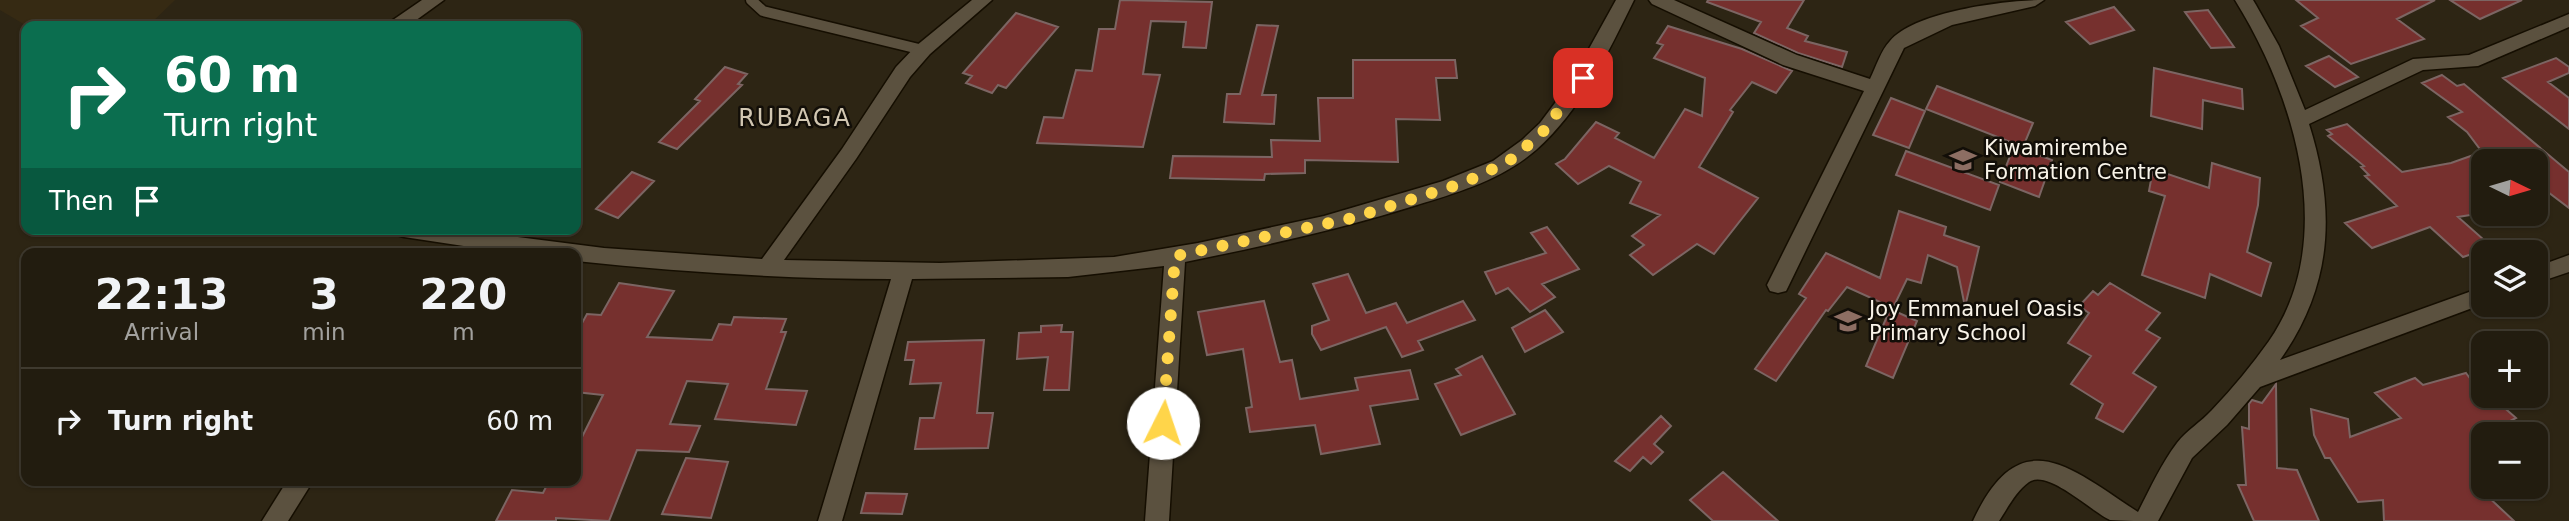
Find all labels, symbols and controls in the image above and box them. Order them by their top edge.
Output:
text: 60 m [164,47,300,104]
pin [1553,48,1613,108]
icon: right [49,49,140,140]
icon: arrive [1564,59,1602,97]
district label: RUBAGA [738,104,852,132]
text: Turn right [164,106,317,144]
place label: Kiwamirembe Formation Centre [1984,136,2167,184]
school or university icon: Kiwamirembe Formation Centre [1948,145,1978,175]
north arrow [2471,149,2548,226]
map controls [2471,149,2548,499]
icon: arrive [128,182,166,220]
text: Then [49,186,114,216]
button: layers [2471,240,2548,317]
text: 22:13 [95,270,229,319]
text: 3 [309,270,339,319]
text: 220 [420,270,507,319]
place label: Joy Emmanuel Oasis Primary School [1867,297,2083,345]
school or university icon: Joy Emmanuel Oasis Primary School [1833,306,1863,336]
text: Arrival [124,319,199,345]
text: min [302,319,346,345]
text: m [452,319,475,345]
button: + [2471,331,2548,408]
position arrow [1126,386,1200,460]
icon: right [49,402,87,440]
text: Turn right [108,406,253,436]
text: 60 m [486,406,553,436]
button: − [2471,422,2548,499]

